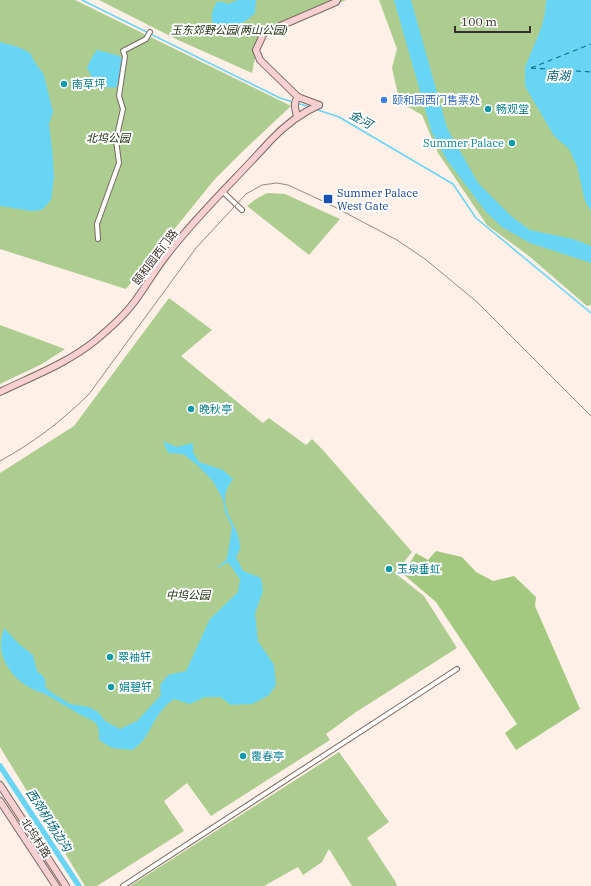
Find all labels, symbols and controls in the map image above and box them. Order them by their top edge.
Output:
scale bar [455,8,530,34]
text: 100 m [461,14,497,29]
park label: 玉东郊野公园(两山公园) [171,23,288,37]
water label: 南湖 [546,68,572,83]
place label: 南草坪 [72,77,105,91]
marker: 南草坪 [59,79,69,89]
place label: 颐和园西门售票处 [392,93,480,107]
marker: 颐和园西门售票处 [379,95,389,105]
place label: 畅观堂 [496,102,529,116]
marker: 畅观堂 [483,104,493,114]
water label: 金河 [347,107,377,132]
park label: 北坞公园 [86,131,132,145]
place label: Summer Palace [423,136,504,150]
marker: Summer Palace [507,138,517,148]
place label: Summer Palace West Gate [337,186,418,213]
marker: Summer Palace West Gate [322,193,334,205]
street label: 颐和园西门路 [130,226,180,288]
place label: 晚秋亭 [199,402,232,416]
marker: 晚秋亭 [186,404,196,414]
place label: 玉泉垂虹 [397,562,441,576]
marker: 玉泉垂虹 [384,564,394,574]
park label: 中坞公园 [166,588,212,602]
place label: 翠袖轩 [118,650,151,664]
marker: 翠袖轩 [105,652,115,662]
place label: 娟碧轩 [119,680,152,694]
marker: 娟碧轩 [106,682,116,692]
place label: 覆春亭 [251,749,284,763]
marker: 覆春亭 [238,751,248,761]
water label: 西郊机场边沟 [23,786,76,856]
street label: 北坞村路 [18,816,54,860]

